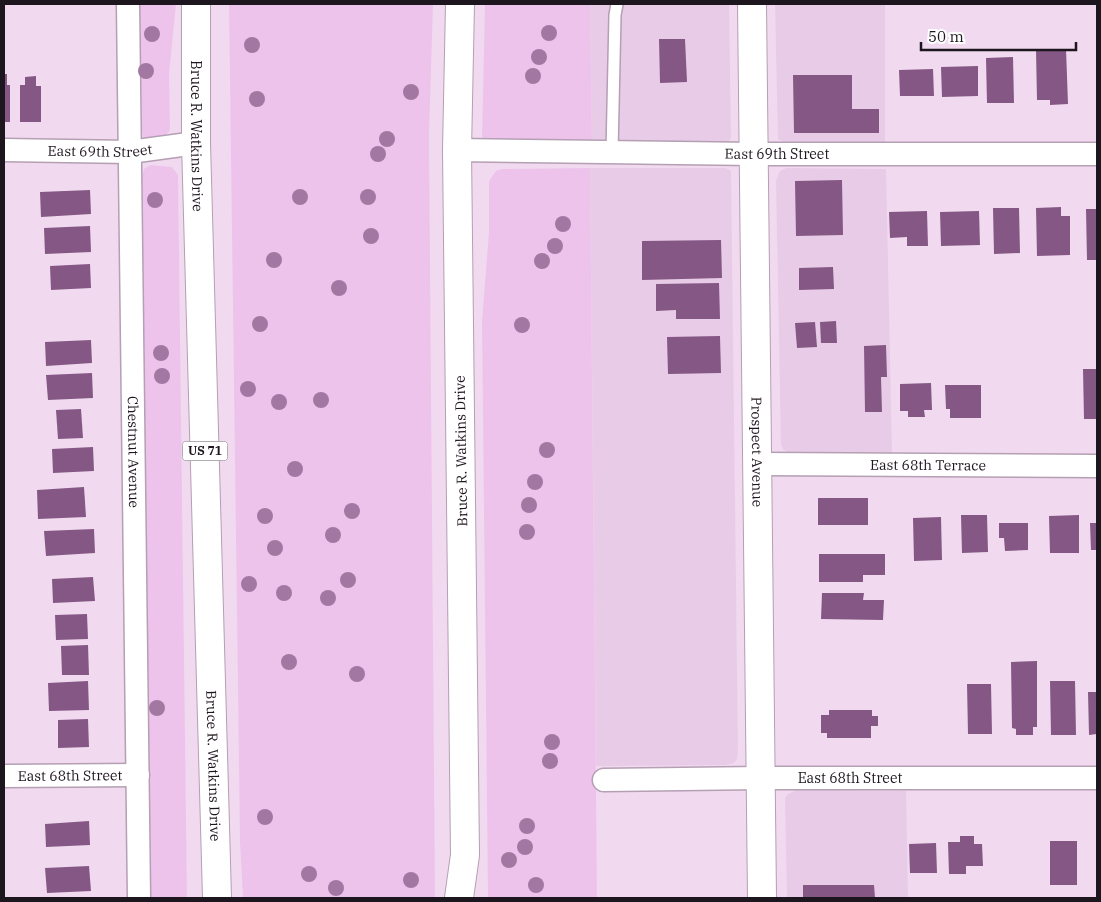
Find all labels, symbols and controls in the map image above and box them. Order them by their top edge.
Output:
scale bar [921,20,1076,52]
text: 50 m [928,27,964,46]
street label: Bruce R. Watkins Drive [187,60,207,212]
street label: East 69th Street [47,140,153,161]
street label: East 69th Street [724,145,829,163]
street label: Bruce R. Watkins Drive [451,375,471,527]
street label: Chestnut Avenue [124,396,143,508]
street label: Prospect Avenue [747,397,767,507]
road number: US 71 [182,442,228,461]
street label: East 68th Terrace [870,456,986,474]
street label: Bruce R. Watkins Drive [202,690,224,842]
street label: East 68th Street [18,766,122,785]
street label: East 68th Street [798,769,902,787]

